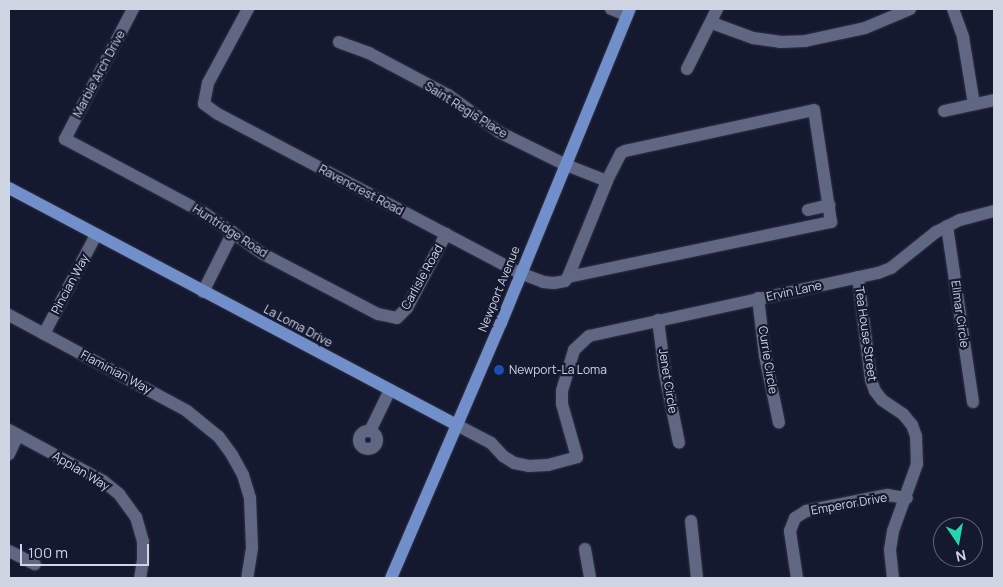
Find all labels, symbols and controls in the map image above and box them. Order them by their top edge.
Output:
street label: Marble Arch Drive [70,28,128,120]
street label: Saint Regis Place [422,79,510,141]
street label: Ravencrest Road [316,162,406,218]
street label: Huntridge Road [190,201,270,261]
street label: Carlisle Road [398,242,446,312]
street label: Newport Avenue [475,244,523,334]
street label: Pincian Way [48,252,92,316]
street label: Ervin Lane [765,278,823,304]
street label: Ellmar Circle [948,279,972,349]
street label: Tea House Street [852,286,880,382]
street label: La Loma Drive [261,302,335,350]
street label: Currie Circle [756,325,780,395]
street label: Flaminian Way [78,347,154,397]
street label: Jenet Circle [656,347,680,415]
place label: Newport-La Loma [509,363,607,377]
marker: Newport-La Loma [493,364,505,376]
street label: Appian Way [50,448,112,494]
street label: Emperor Drive [810,490,888,518]
north arrow [933,517,983,567]
scale bar [22,534,151,566]
text: 100 m [28,542,68,563]
text: N [954,546,968,567]

